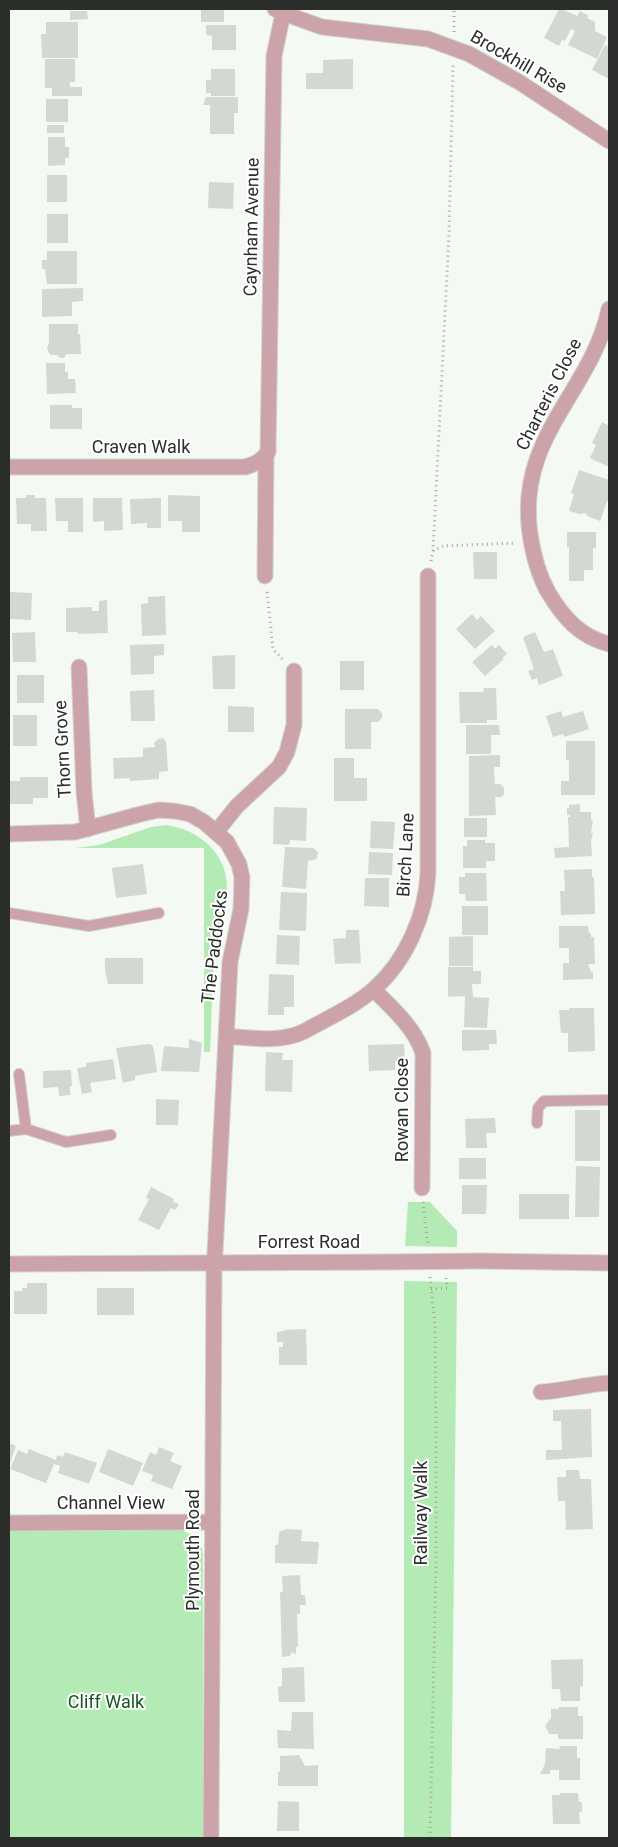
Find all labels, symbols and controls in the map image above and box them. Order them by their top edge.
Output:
street label: Brockhill Rise [466,27,570,99]
street label: Caynham Avenue [241,157,265,297]
street label: Charteris Close [512,335,588,455]
street label: Craven Walk [92,437,190,459]
street label: Thorn Grove [51,700,77,798]
street label: Birch Lane [394,812,420,898]
street label: The Paddocks [198,889,234,1005]
street label: Rowan Close [392,1058,414,1162]
street label: Forrest Road [258,1232,360,1254]
street label: Railway Walk [411,1461,433,1565]
street label: Plymouth Road [183,1489,205,1611]
street label: Channel View [57,1493,165,1515]
park label: Cliff Walk [68,1692,144,1714]

